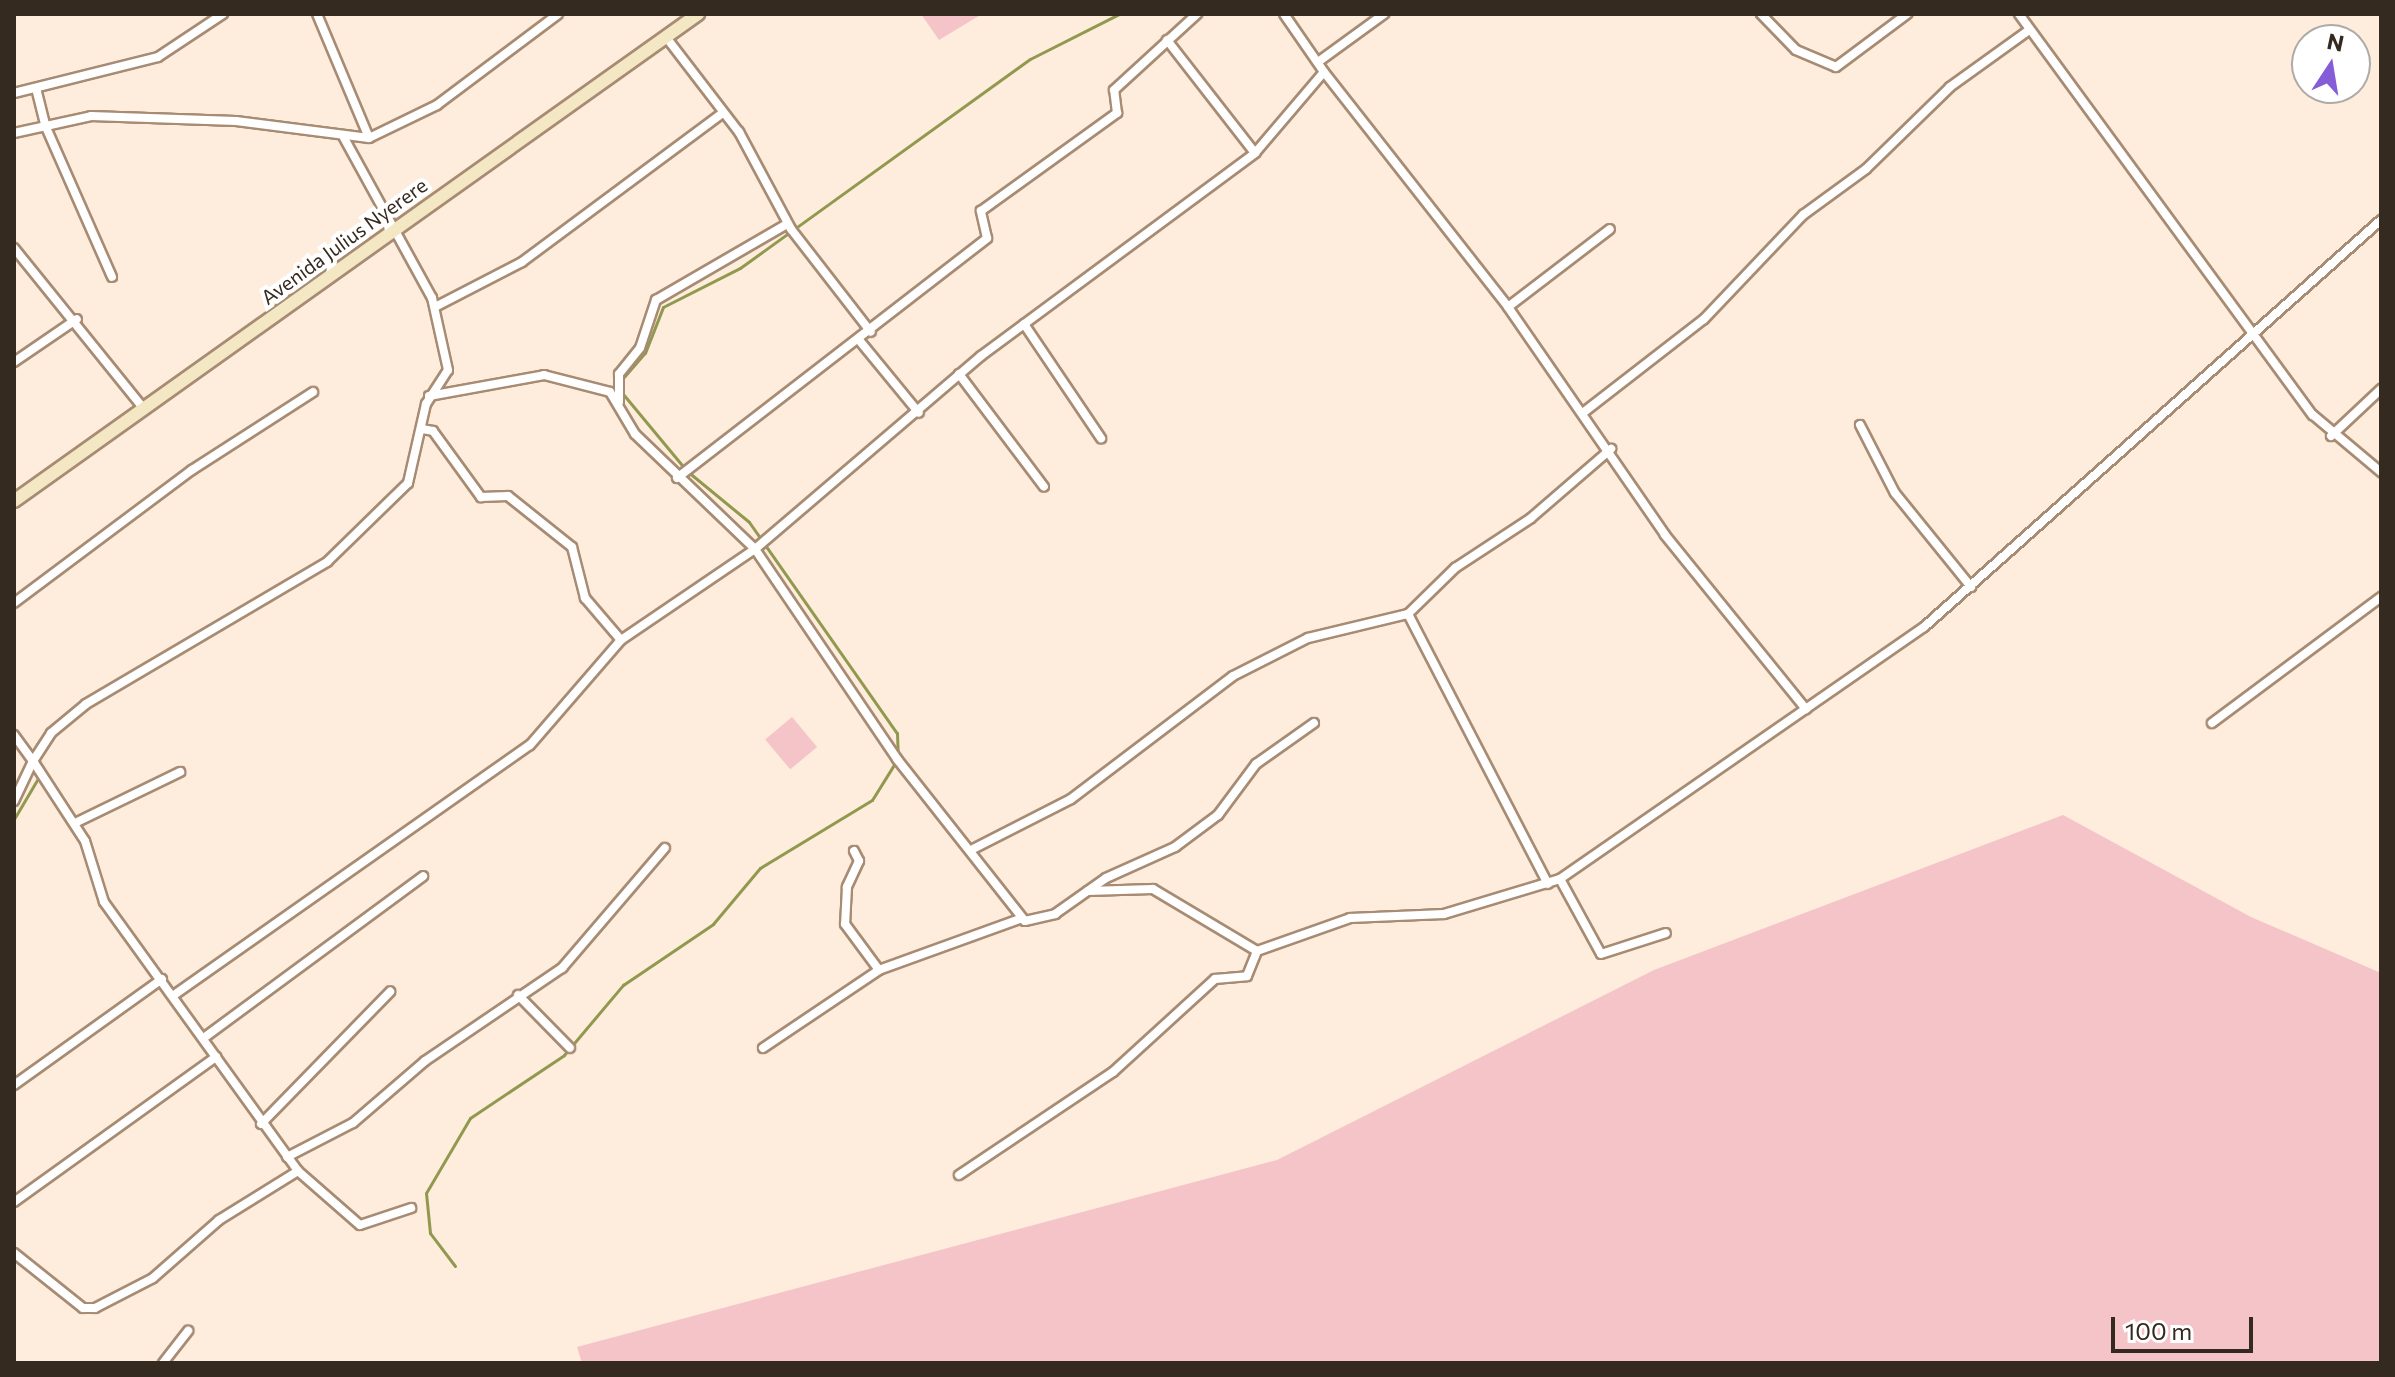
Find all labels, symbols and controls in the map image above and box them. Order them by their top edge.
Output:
north arrow [2291,24,2371,104]
text: N [2325,27,2347,57]
street label: Avenida Julius Nyerere [256,173,432,309]
scale bar [2115,1301,2257,1351]
text: 100 m [2125,1316,2192,1345]

